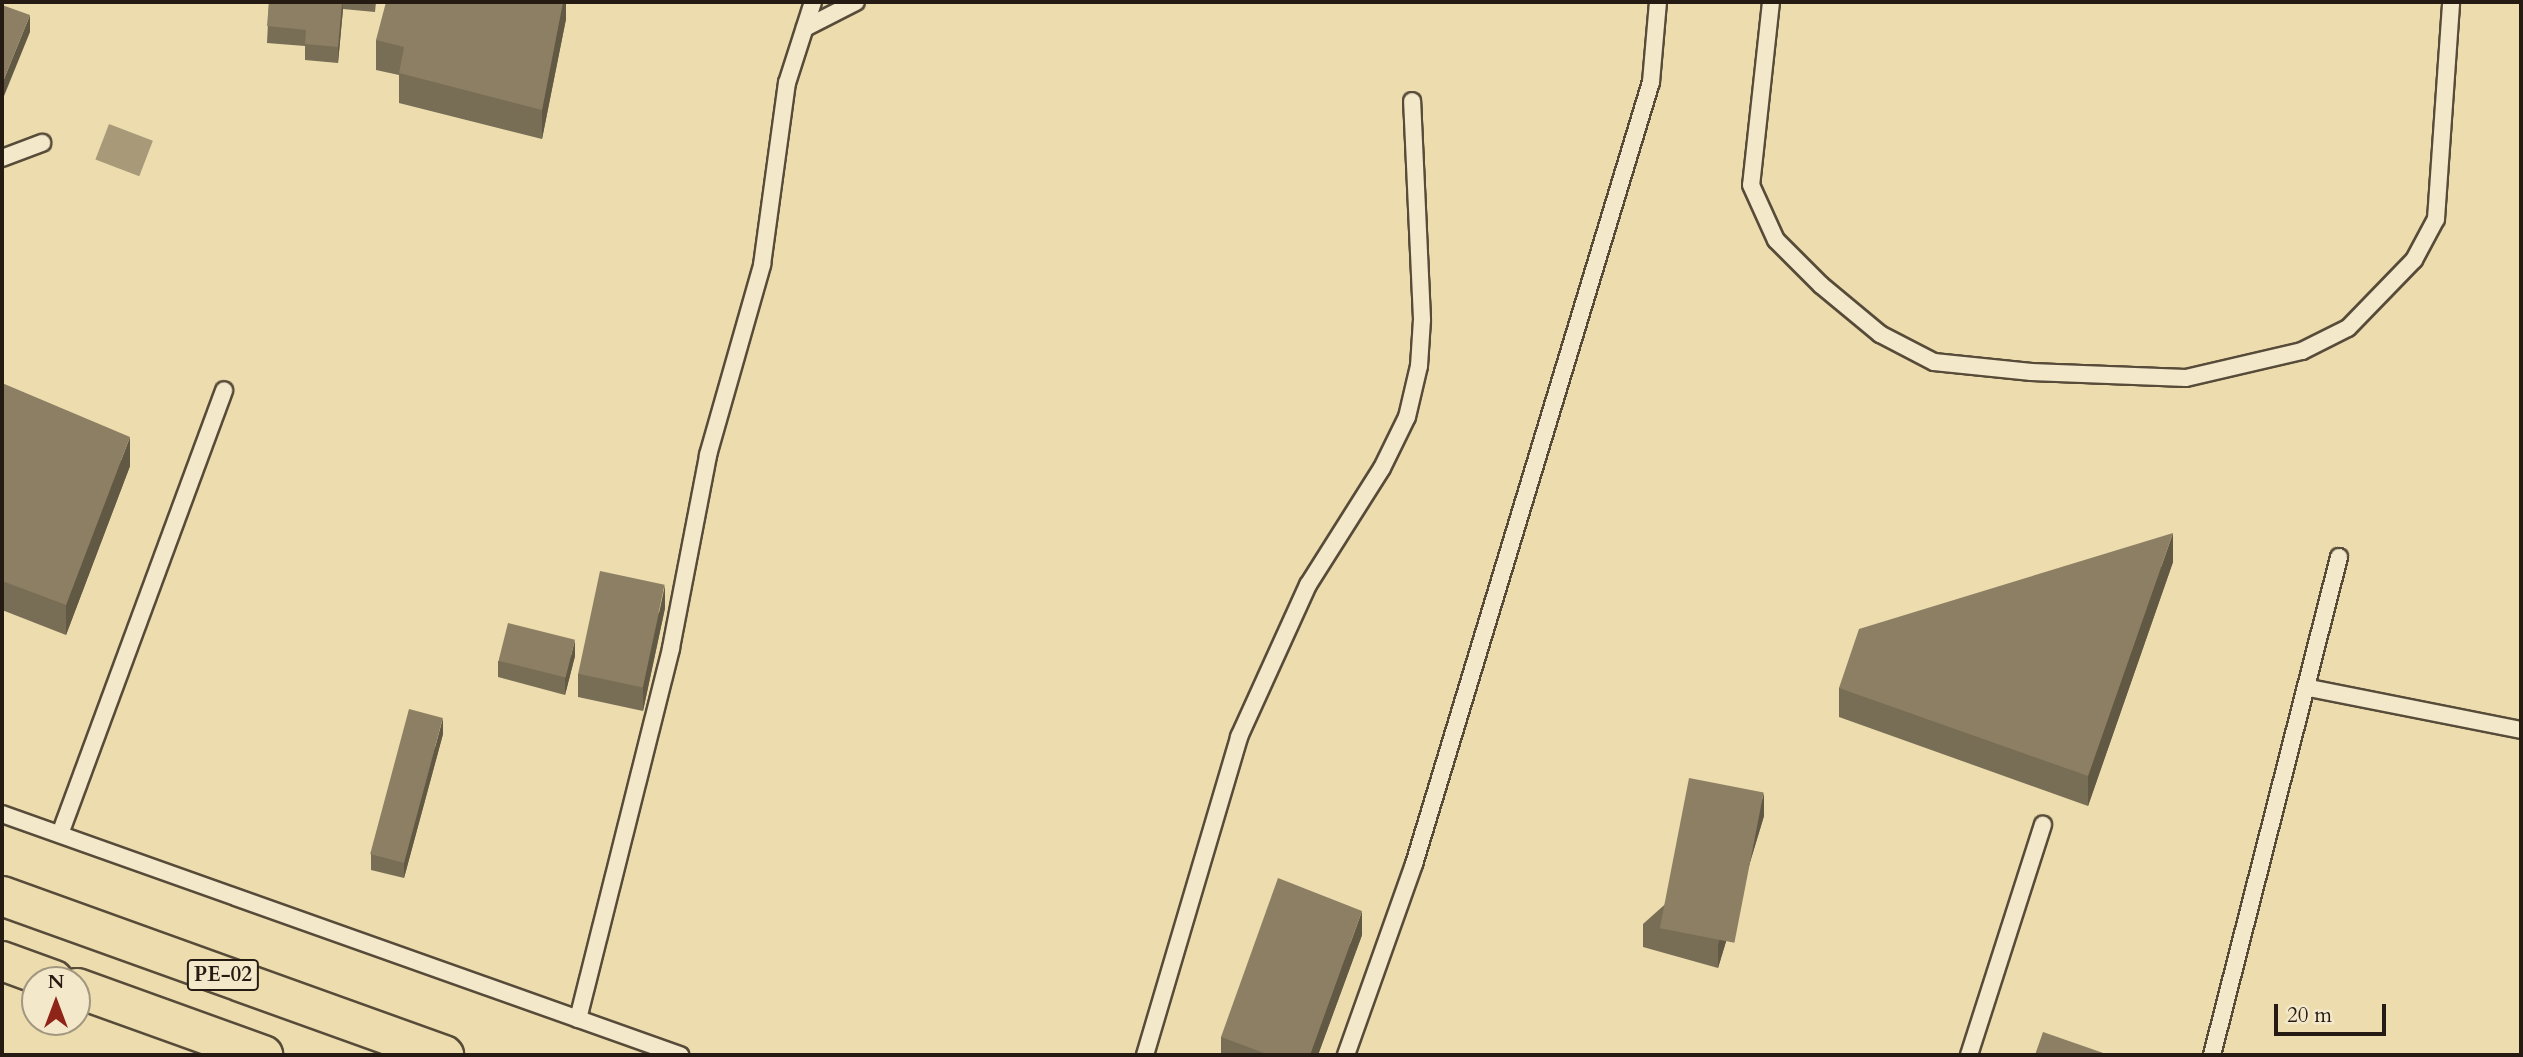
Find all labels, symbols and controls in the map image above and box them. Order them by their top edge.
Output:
road number: PE-02 [186,958,260,992]
north arrow [21,966,91,1036]
text: N [48,969,64,995]
scale bar [2278,990,2390,1034]
text: 20 m [2287,1001,2332,1030]

